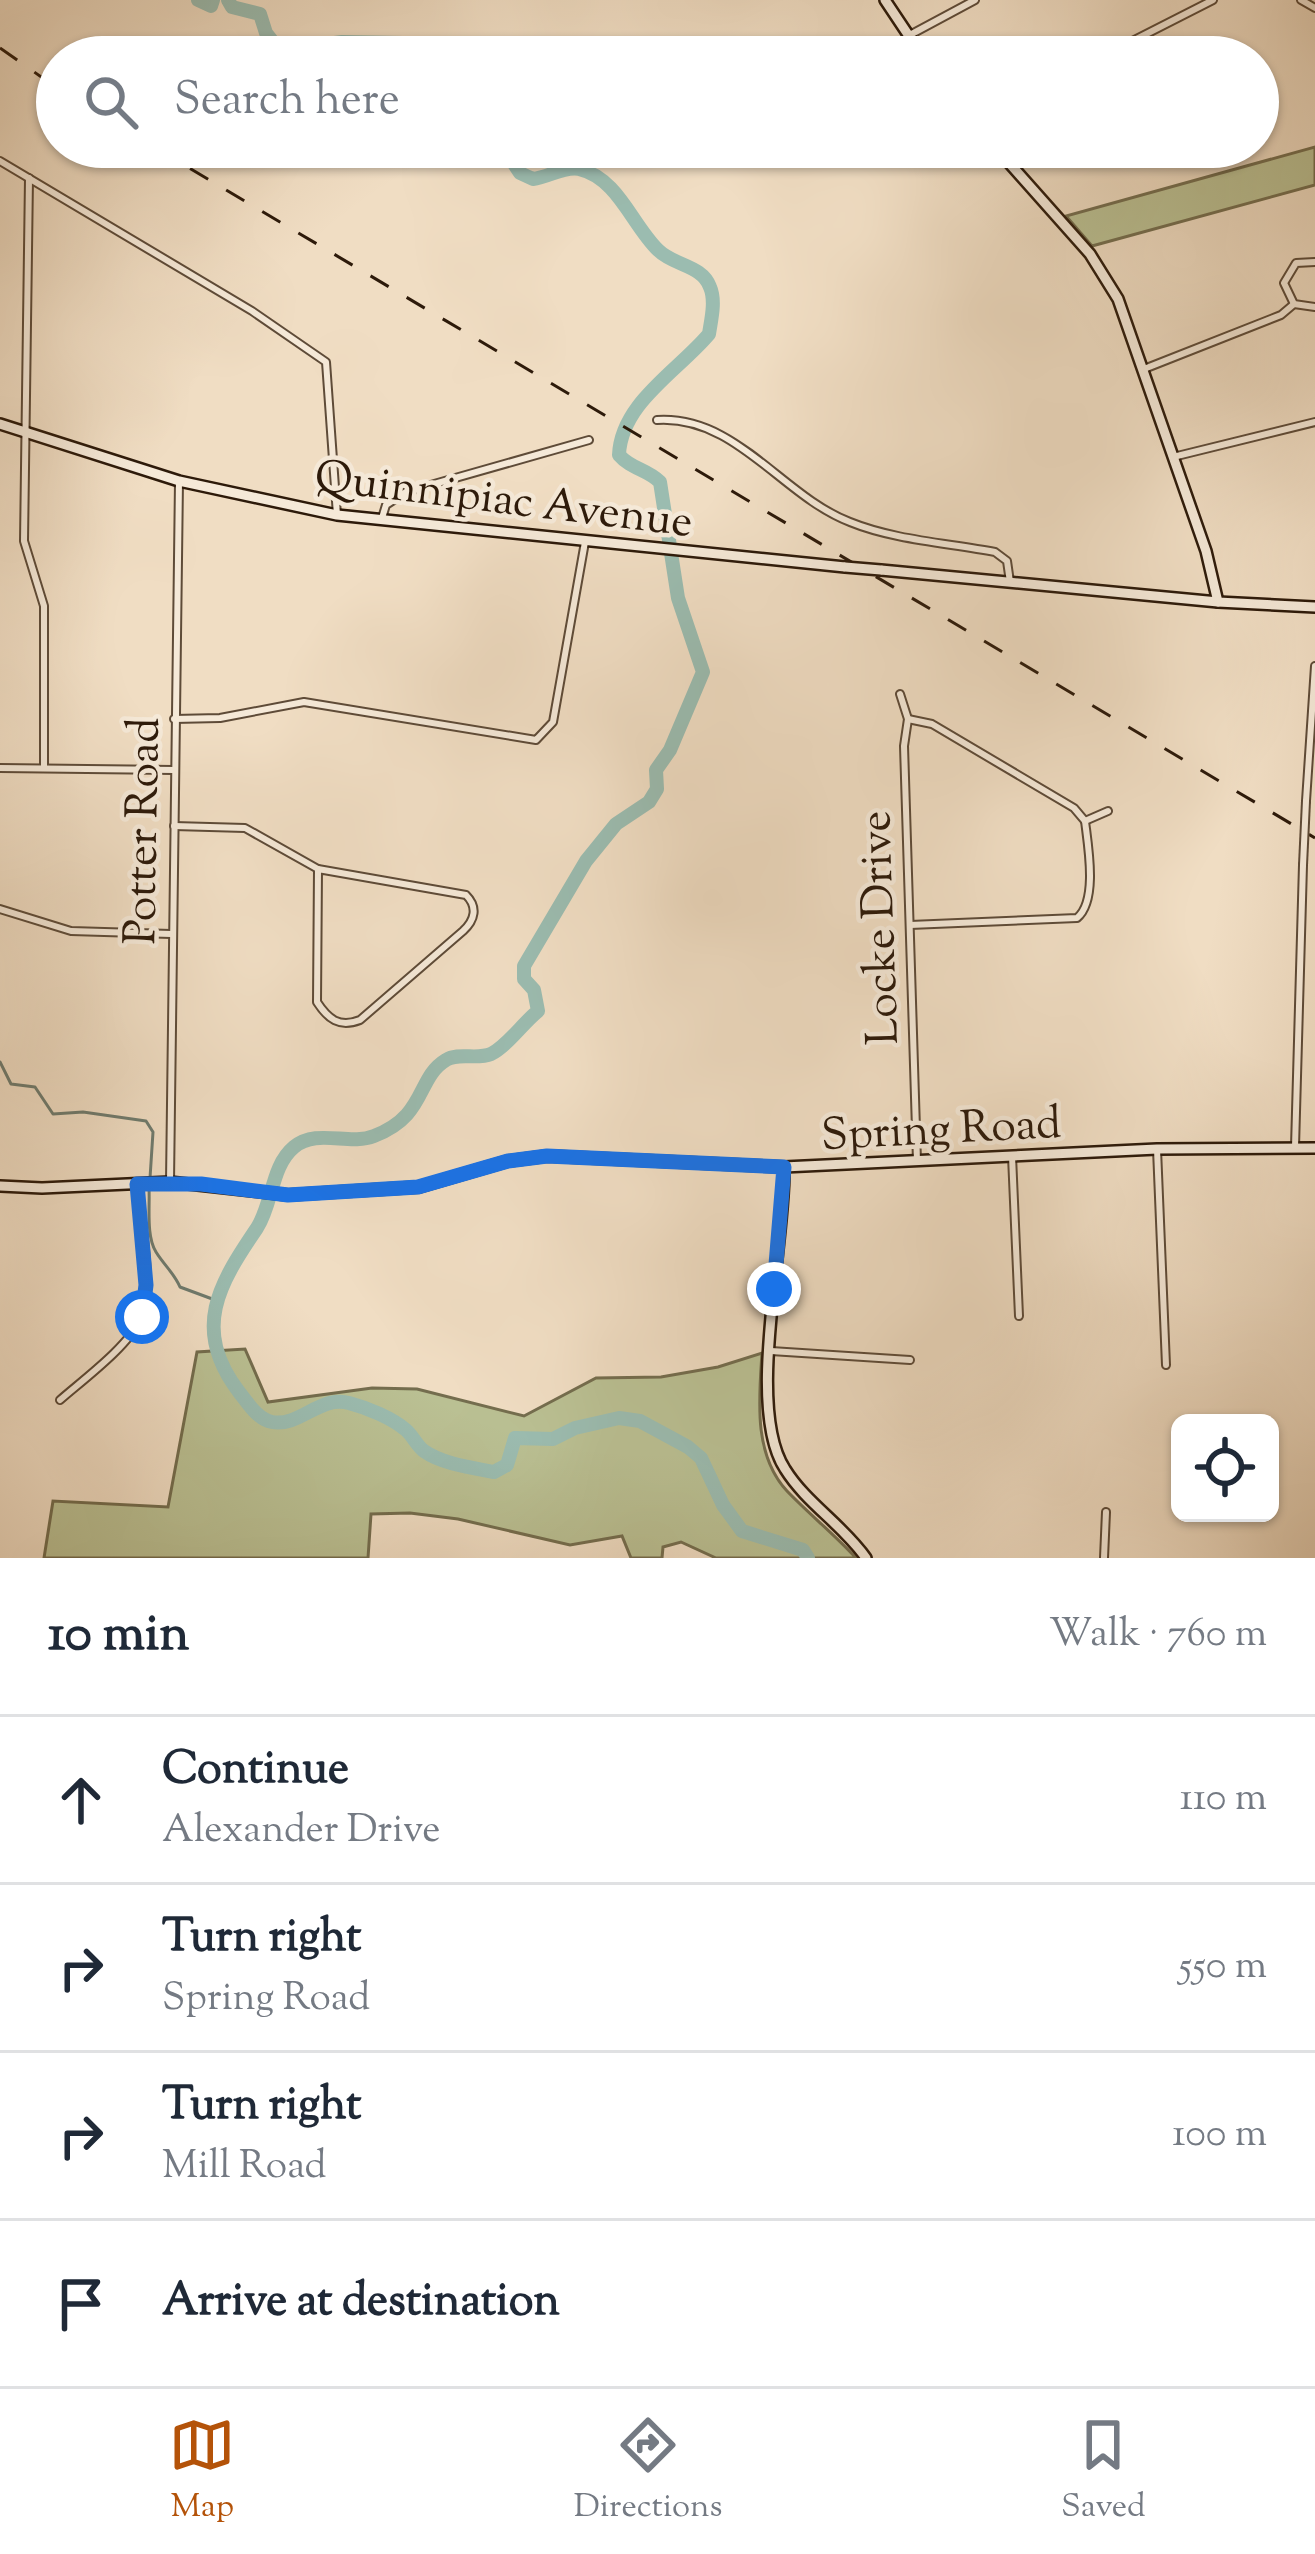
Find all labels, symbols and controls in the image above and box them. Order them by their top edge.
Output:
search box [36,36,1279,168]
icon: search [78,69,144,135]
text: Search here [174,70,400,135]
street label: Quinnipiac Avenue [311,447,696,558]
street label: Potter Road [111,717,180,945]
street label: Locke Drive [846,810,919,1046]
street label: Spring Road [820,1094,1063,1171]
route end [747,1262,801,1316]
route start [115,1290,169,1344]
map controls [1171,1414,1279,1522]
button: locate [1171,1414,1279,1522]
text: 10 min [48,1600,189,1673]
text: Walk · 760 m [1049,1608,1267,1664]
text: Continue [162,1739,349,1804]
icon: ahead [48,1767,114,1833]
text: 110 m [1180,1772,1267,1828]
text: Alexander Drive [162,1804,441,1860]
text: Turn right [162,1907,361,1972]
icon: right [48,1935,114,2001]
text: 550 m [1179,1940,1267,1996]
text: Spring Road [162,1972,370,2028]
text: Turn right [162,2075,361,2140]
icon: right [48,2103,114,2169]
text: 100 m [1172,2108,1267,2164]
text: Mill Road [162,2140,327,2196]
icon: arrive [48,2271,114,2337]
text: Arrive at destination [162,2271,560,2336]
tab: Map [169,2412,235,2532]
tab: Directions [574,2412,723,2532]
tab: Saved [1061,2412,1146,2532]

